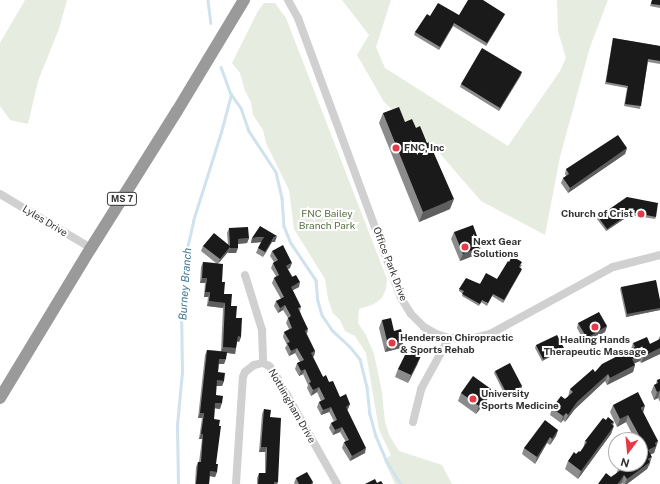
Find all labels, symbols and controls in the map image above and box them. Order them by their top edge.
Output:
place label: FNC, Inc [404,142,445,154]
marker: FNC, Inc [391,143,401,153]
road number: MS 7 [106,192,138,206]
street label: Lyles Drive [20,203,70,239]
park label: FNC Bailey Branch Park [299,207,355,230]
place label: Church of Crist [561,208,633,220]
marker: Church of Crist [636,209,646,219]
street label: Office Park Drive [370,225,410,303]
place label: Next Gear Solutions [473,235,521,258]
marker: Next Gear Solutions [460,242,470,252]
water label: Burney Branch [176,247,194,321]
marker: Healing Hands Therapeutic Massage [590,322,600,332]
place label: Henderson Chiropractic & Sports Rehab [400,331,513,354]
place label: Healing Hands Therapeutic Massage [544,333,646,356]
marker: Henderson Chiropractic & Sports Rehab [387,338,397,348]
street label: Nottiingham Drive [266,367,318,445]
place label: University Sports Medicine [481,387,559,410]
marker: University Sports Medicine [468,394,478,404]
north arrow [608,432,648,472]
text: N [619,456,631,470]

